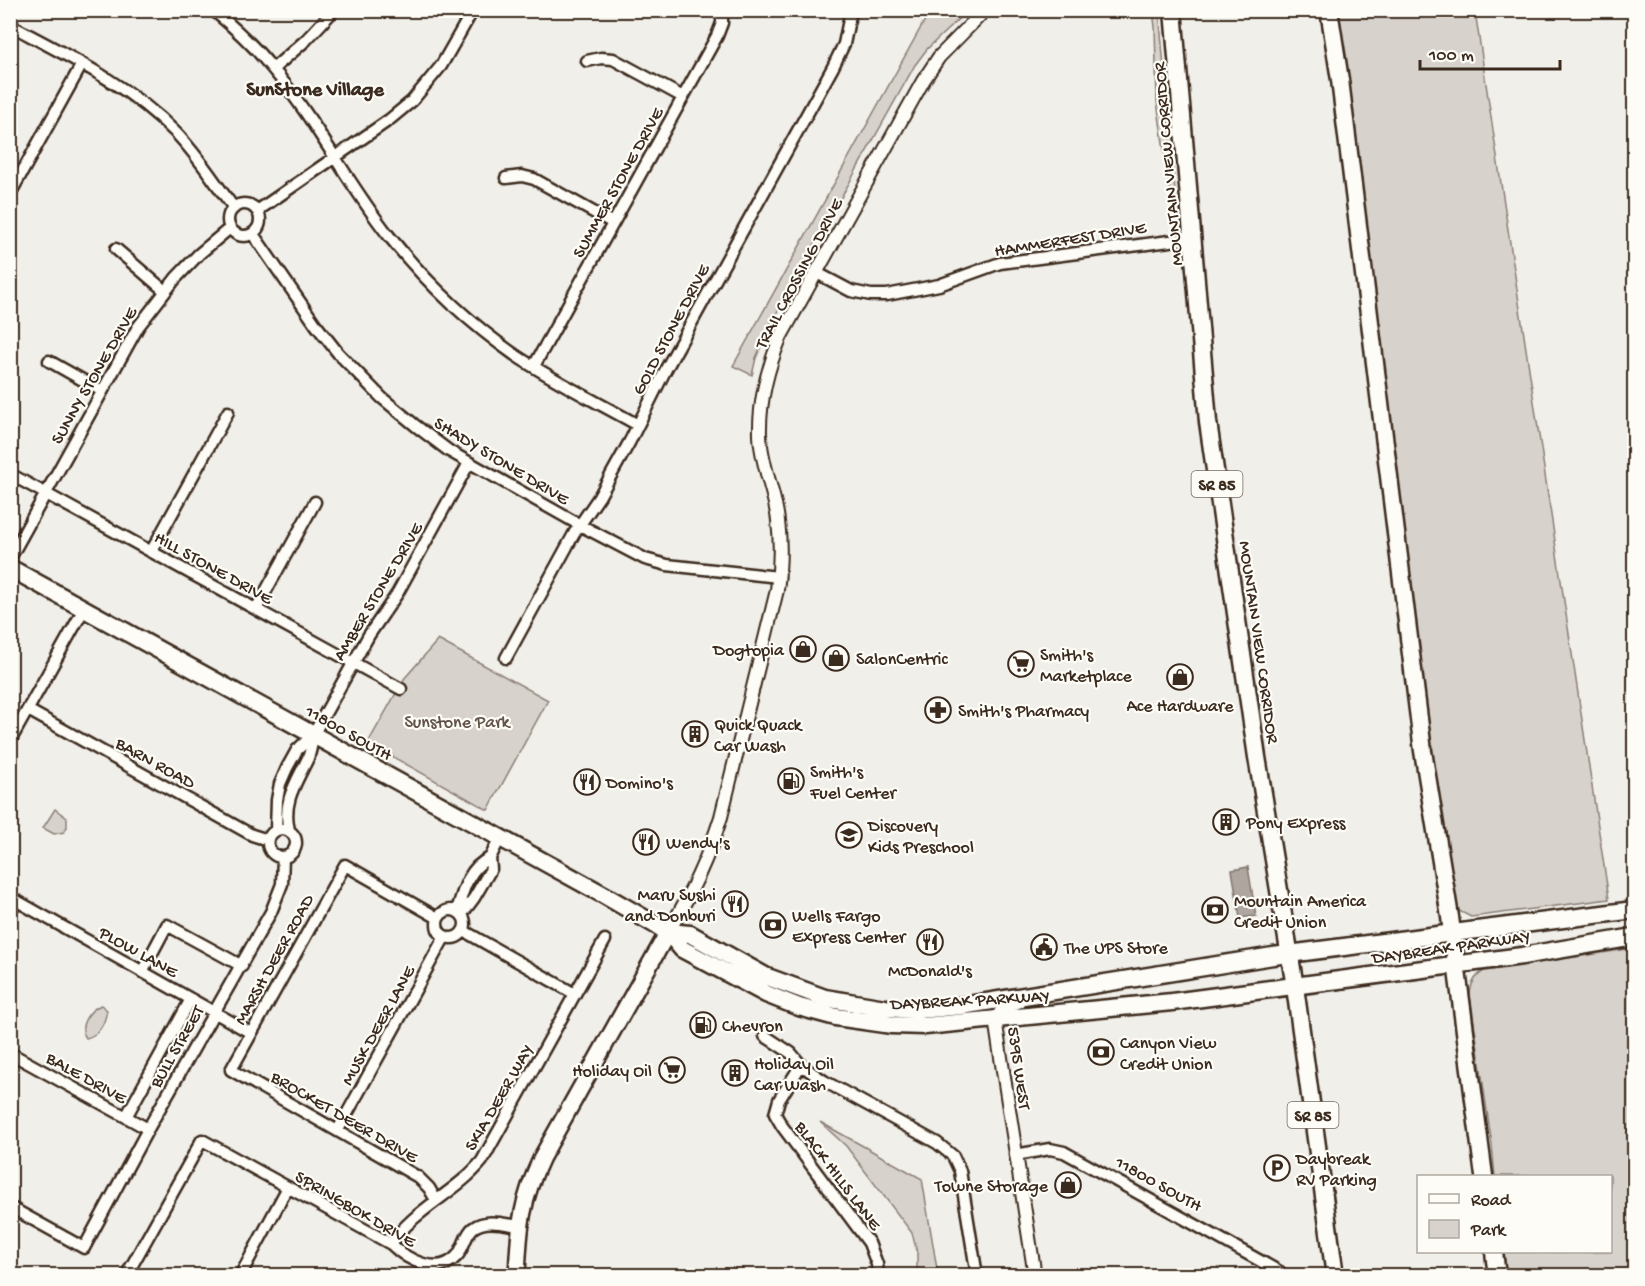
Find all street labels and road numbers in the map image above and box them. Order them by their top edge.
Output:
street label: MOUNTAIN VIEW CORRIDOR [1150,61,1189,266]
street label: SUMMER STONE DRIVE [569,104,670,262]
street label: TRAIL CROSSING DRIVE [751,195,849,354]
street label: HAMMERFEST DRIVE [993,218,1148,263]
street label: GOLD STONE DRIVE [629,261,716,399]
street label: SUNNY STONE DRIVE [47,303,143,449]
street label: SHADY STONE DRIVE [429,414,573,511]
road number: SR 85 [1192,471,1242,497]
street label: AMBER STONE DRIVE [330,519,429,665]
street label: HILL STONE DRIVE [150,528,276,611]
street label: MOUNTAIN VIEW CORRIDOR [1233,540,1282,745]
street label: 11800 SOUTH [300,701,395,767]
street label: BARN ROAD [110,733,199,795]
street label: MARSH DEER ROAD [231,891,320,1029]
street label: PLOW LANE [94,922,182,984]
street label: DAYBREAK PARKWAY [1370,927,1532,970]
street label: MUSK DEER LANE [338,962,421,1090]
street label: DAYBREAK PARKWAY [889,987,1050,1016]
street label: BULL STREET [146,1002,211,1093]
street label: 5395 WEST [1001,1026,1034,1112]
street label: SKIA DEER WAY [461,1041,539,1155]
street label: BALE DRIVE [41,1048,130,1110]
street label: BROCKET DEER DRIVE [266,1067,422,1169]
road number: SR 85 [1288,1102,1338,1128]
street label: BLACK HILLS LANE [789,1117,885,1236]
street label: 11800 SOUTH [1110,1152,1205,1218]
street label: SPRINGBOK DRIVE [291,1167,420,1254]

